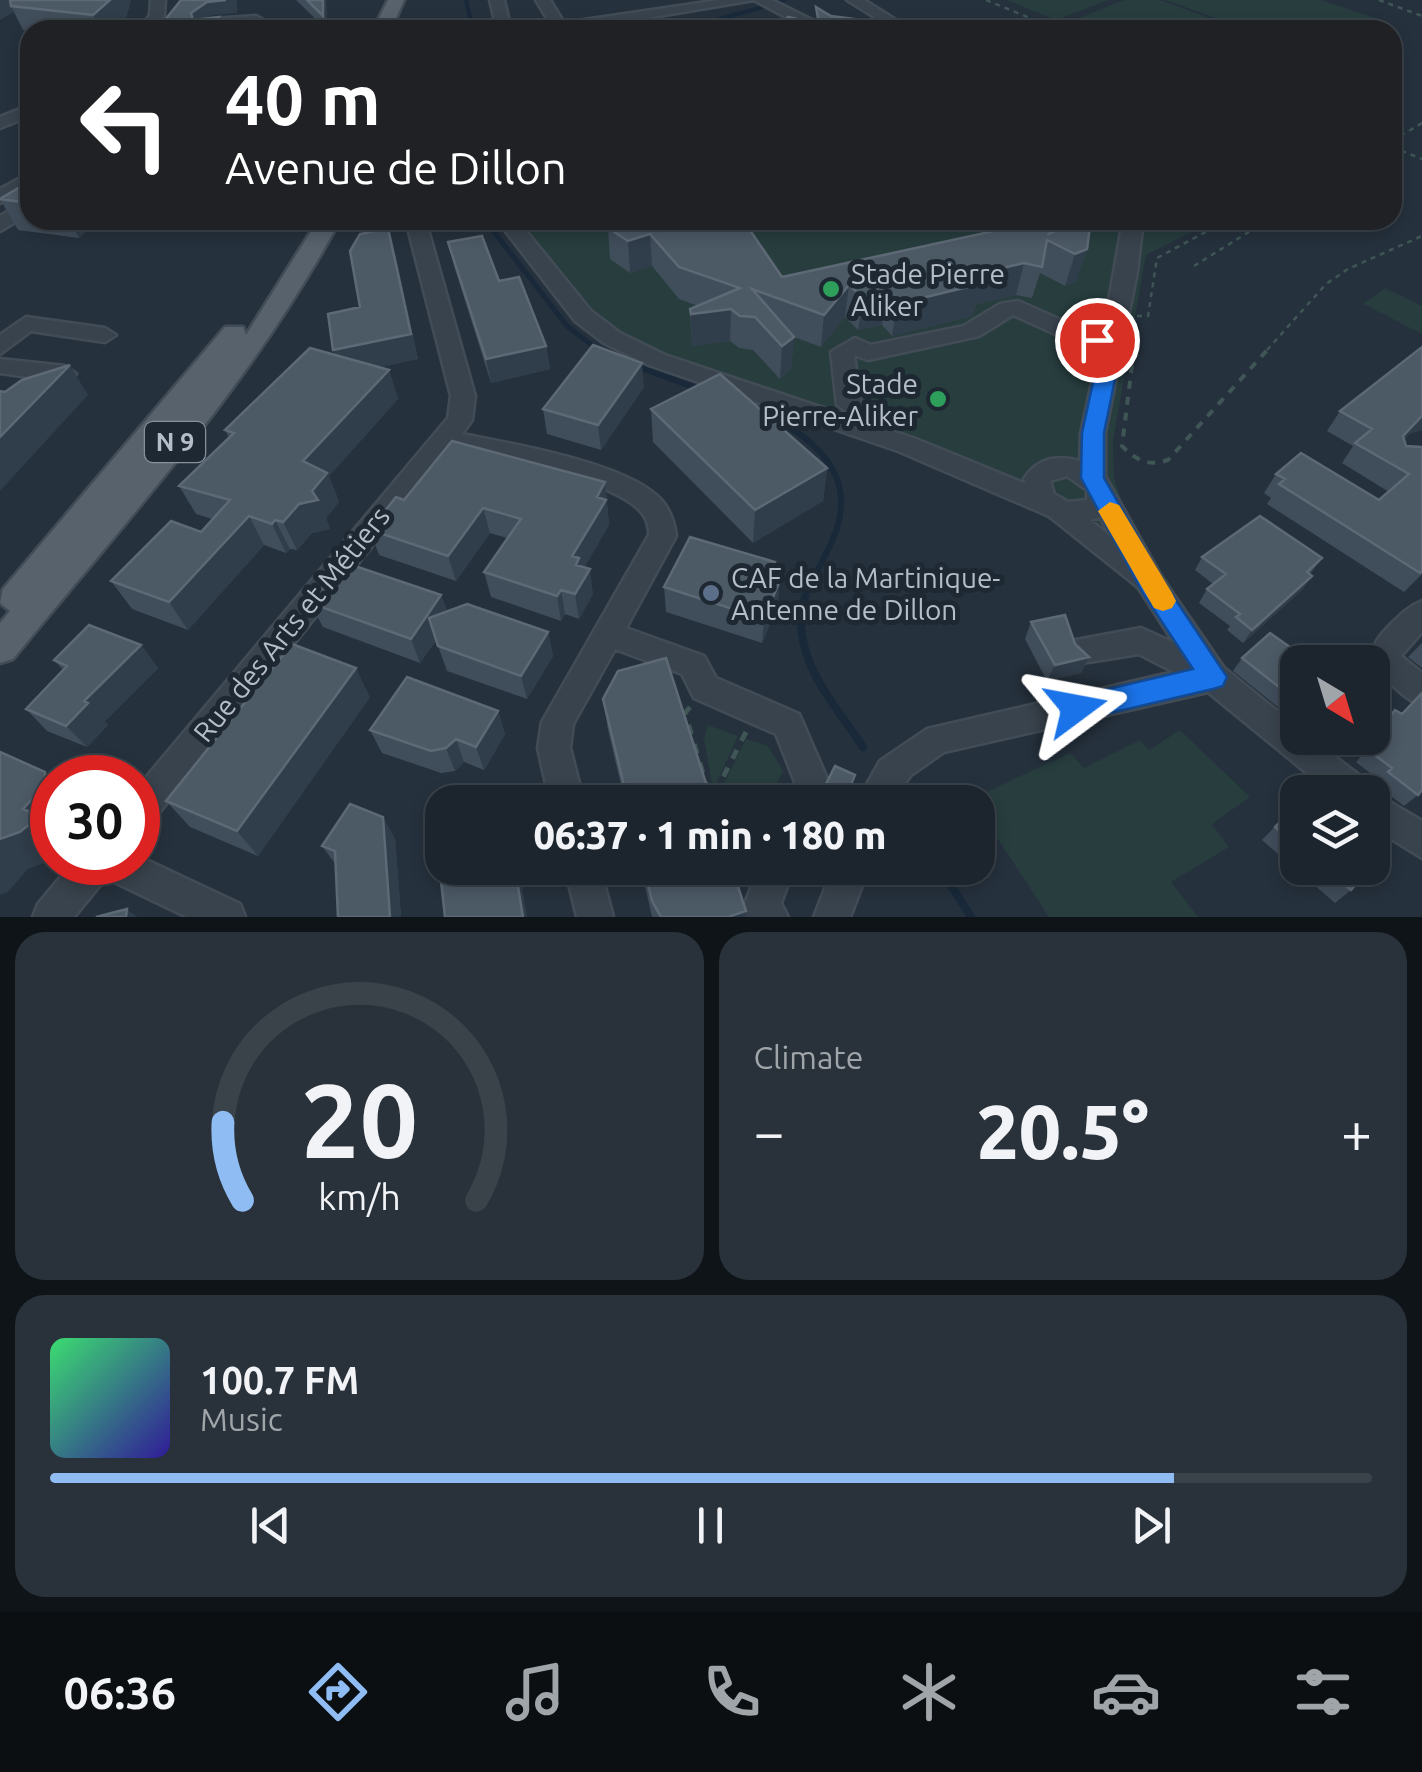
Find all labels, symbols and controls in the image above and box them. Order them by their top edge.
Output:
icon: left [60,60,190,190]
text: 40 m [225,60,381,138]
text: Avenue de Dillon [225,142,567,193]
place label: Stade Pierre Aliker [851,258,1005,321]
marker: Stade Pierre Aliker [820,278,842,300]
pin [1055,298,1140,383]
icon: arrive [1070,313,1125,368]
place label: Stade Pierre-Aliker [762,368,918,431]
marker: Stade Pierre-Aliker [927,388,949,410]
road number: N 9 [145,422,205,462]
street label: Rue des Arts et Métiers [187,500,395,748]
place label: CAF de la Martinique- Antenne de Dillon [731,562,1000,625]
marker: CAF de la Martinique- Antenne de Dillon [700,582,722,604]
north arrow [1280,645,1390,755]
map controls [1280,645,1390,885]
position arrow [1024,656,1128,760]
speed limit sign: 30 [30,755,160,885]
button: layers [1280,775,1390,885]
text: 06:37 · 1 min · 180 m [533,814,887,856]
text: Climate [754,1039,864,1075]
text: 20 [301,1061,418,1178]
text: 20.5° [976,1089,1149,1173]
text: − [754,1101,785,1162]
text: + [1341,1101,1372,1162]
text: km/h [318,1177,401,1217]
text: 100.7 FM [200,1359,359,1401]
text: Music [200,1401,283,1437]
icon: previous [243,1498,298,1553]
icon: pause [683,1498,738,1553]
icon: next [1124,1498,1179,1553]
icon: directions [303,1657,373,1727]
icon: music [500,1657,570,1727]
icon: phone [697,1657,767,1727]
icon: climate [894,1657,964,1727]
icon: car [1091,1657,1161,1727]
icon: filters [1288,1657,1358,1727]
text: 06:36 [64,1667,176,1718]

